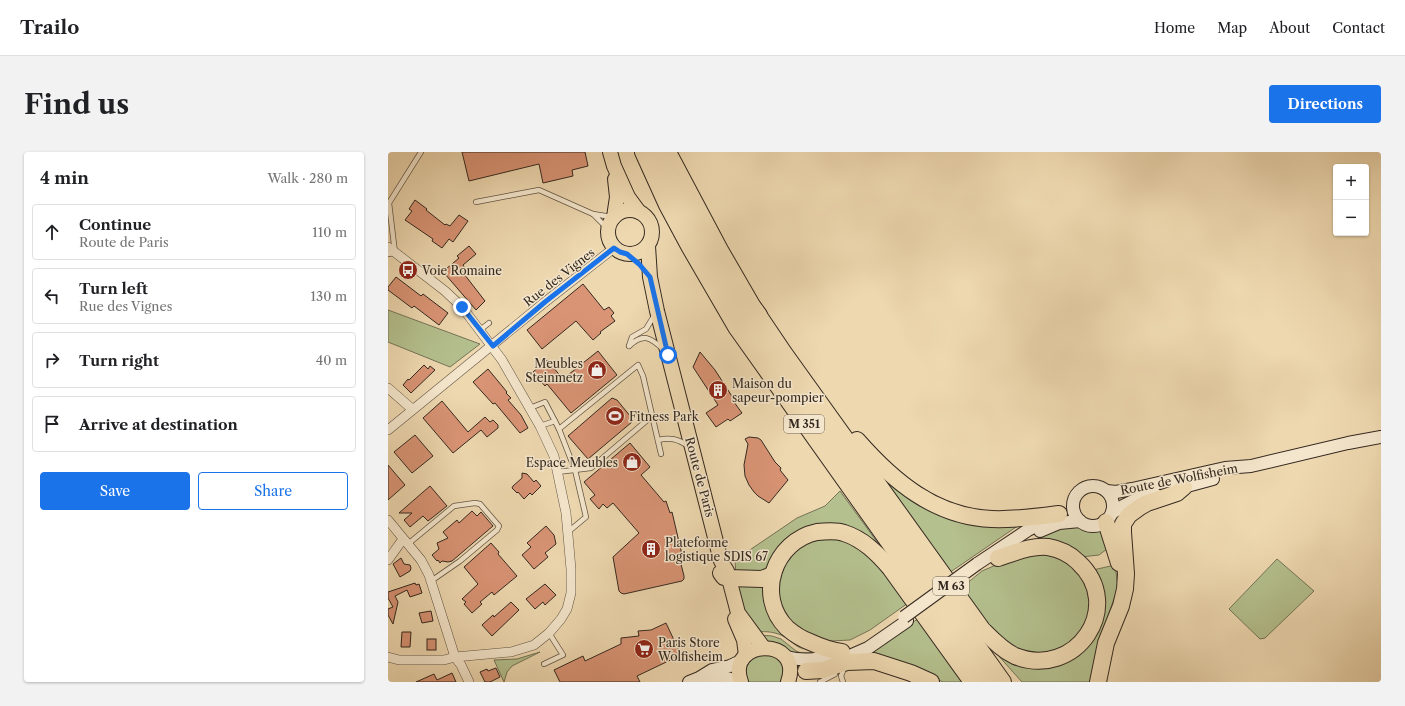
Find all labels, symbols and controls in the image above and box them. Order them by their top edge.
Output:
text: Trailo [20,16,79,39]
text: Home [1154,19,1195,37]
text: Map [1217,19,1247,37]
text: About [1269,19,1310,37]
text: Contact [1332,19,1385,37]
button: Directions [1269,85,1381,123]
text: Find us [24,87,129,121]
map controls [1333,164,1369,236]
button: + [1333,164,1369,200]
text: 4 min [40,168,89,188]
text: Walk · 280 m [267,170,348,186]
button: − [1333,200,1369,236]
text: Continue [79,215,151,234]
icon: ahead [41,221,63,243]
text: 110 m [312,224,347,240]
text: Route de Paris [79,234,169,250]
street label: Rue des Vignes [520,245,598,309]
bus stop icon: Voie Romaine [397,259,419,281]
place label: Voie Romaine [421,263,502,278]
text: Turn left [79,279,148,298]
icon: left [41,285,63,307]
text: 130 m [311,288,347,304]
text: Rue des Vignes [79,298,172,314]
route end [453,298,471,316]
route start [659,346,677,364]
icon: right [41,349,63,371]
text: Turn right [79,351,159,370]
text: 40 m [316,352,347,368]
place label: Meubles Steinmetz [525,356,583,385]
shop icon: Meubles Steinmetz [586,359,608,381]
place label: Maison du sapeur-pompier [732,376,824,405]
building icon: Maison du sapeur-pompier [707,379,729,401]
sports icon: Fitness Park [604,405,626,427]
place label: Fitness Park [629,409,700,424]
icon: arrive [41,413,63,435]
text: Arrive at destination [79,415,238,434]
road number: M 351 [784,415,824,433]
street label: Route de Paris [682,435,718,519]
shop icon: Espace Meubles [621,451,643,473]
place label: Espace Meubles [526,455,618,470]
street label: Route de Wolfisheim [1119,460,1239,498]
button: Save [40,472,190,510]
button: Share [198,472,348,510]
place label: Plateforme logistique SDIS 67 [665,535,768,564]
building icon: Plateforme logistique SDIS 67 [640,538,662,560]
road number: M 63 [933,577,969,595]
place label: Paris Store Wolfisheim [657,635,723,664]
supermarket icon: Paris Store Wolfisheim [633,638,655,660]

